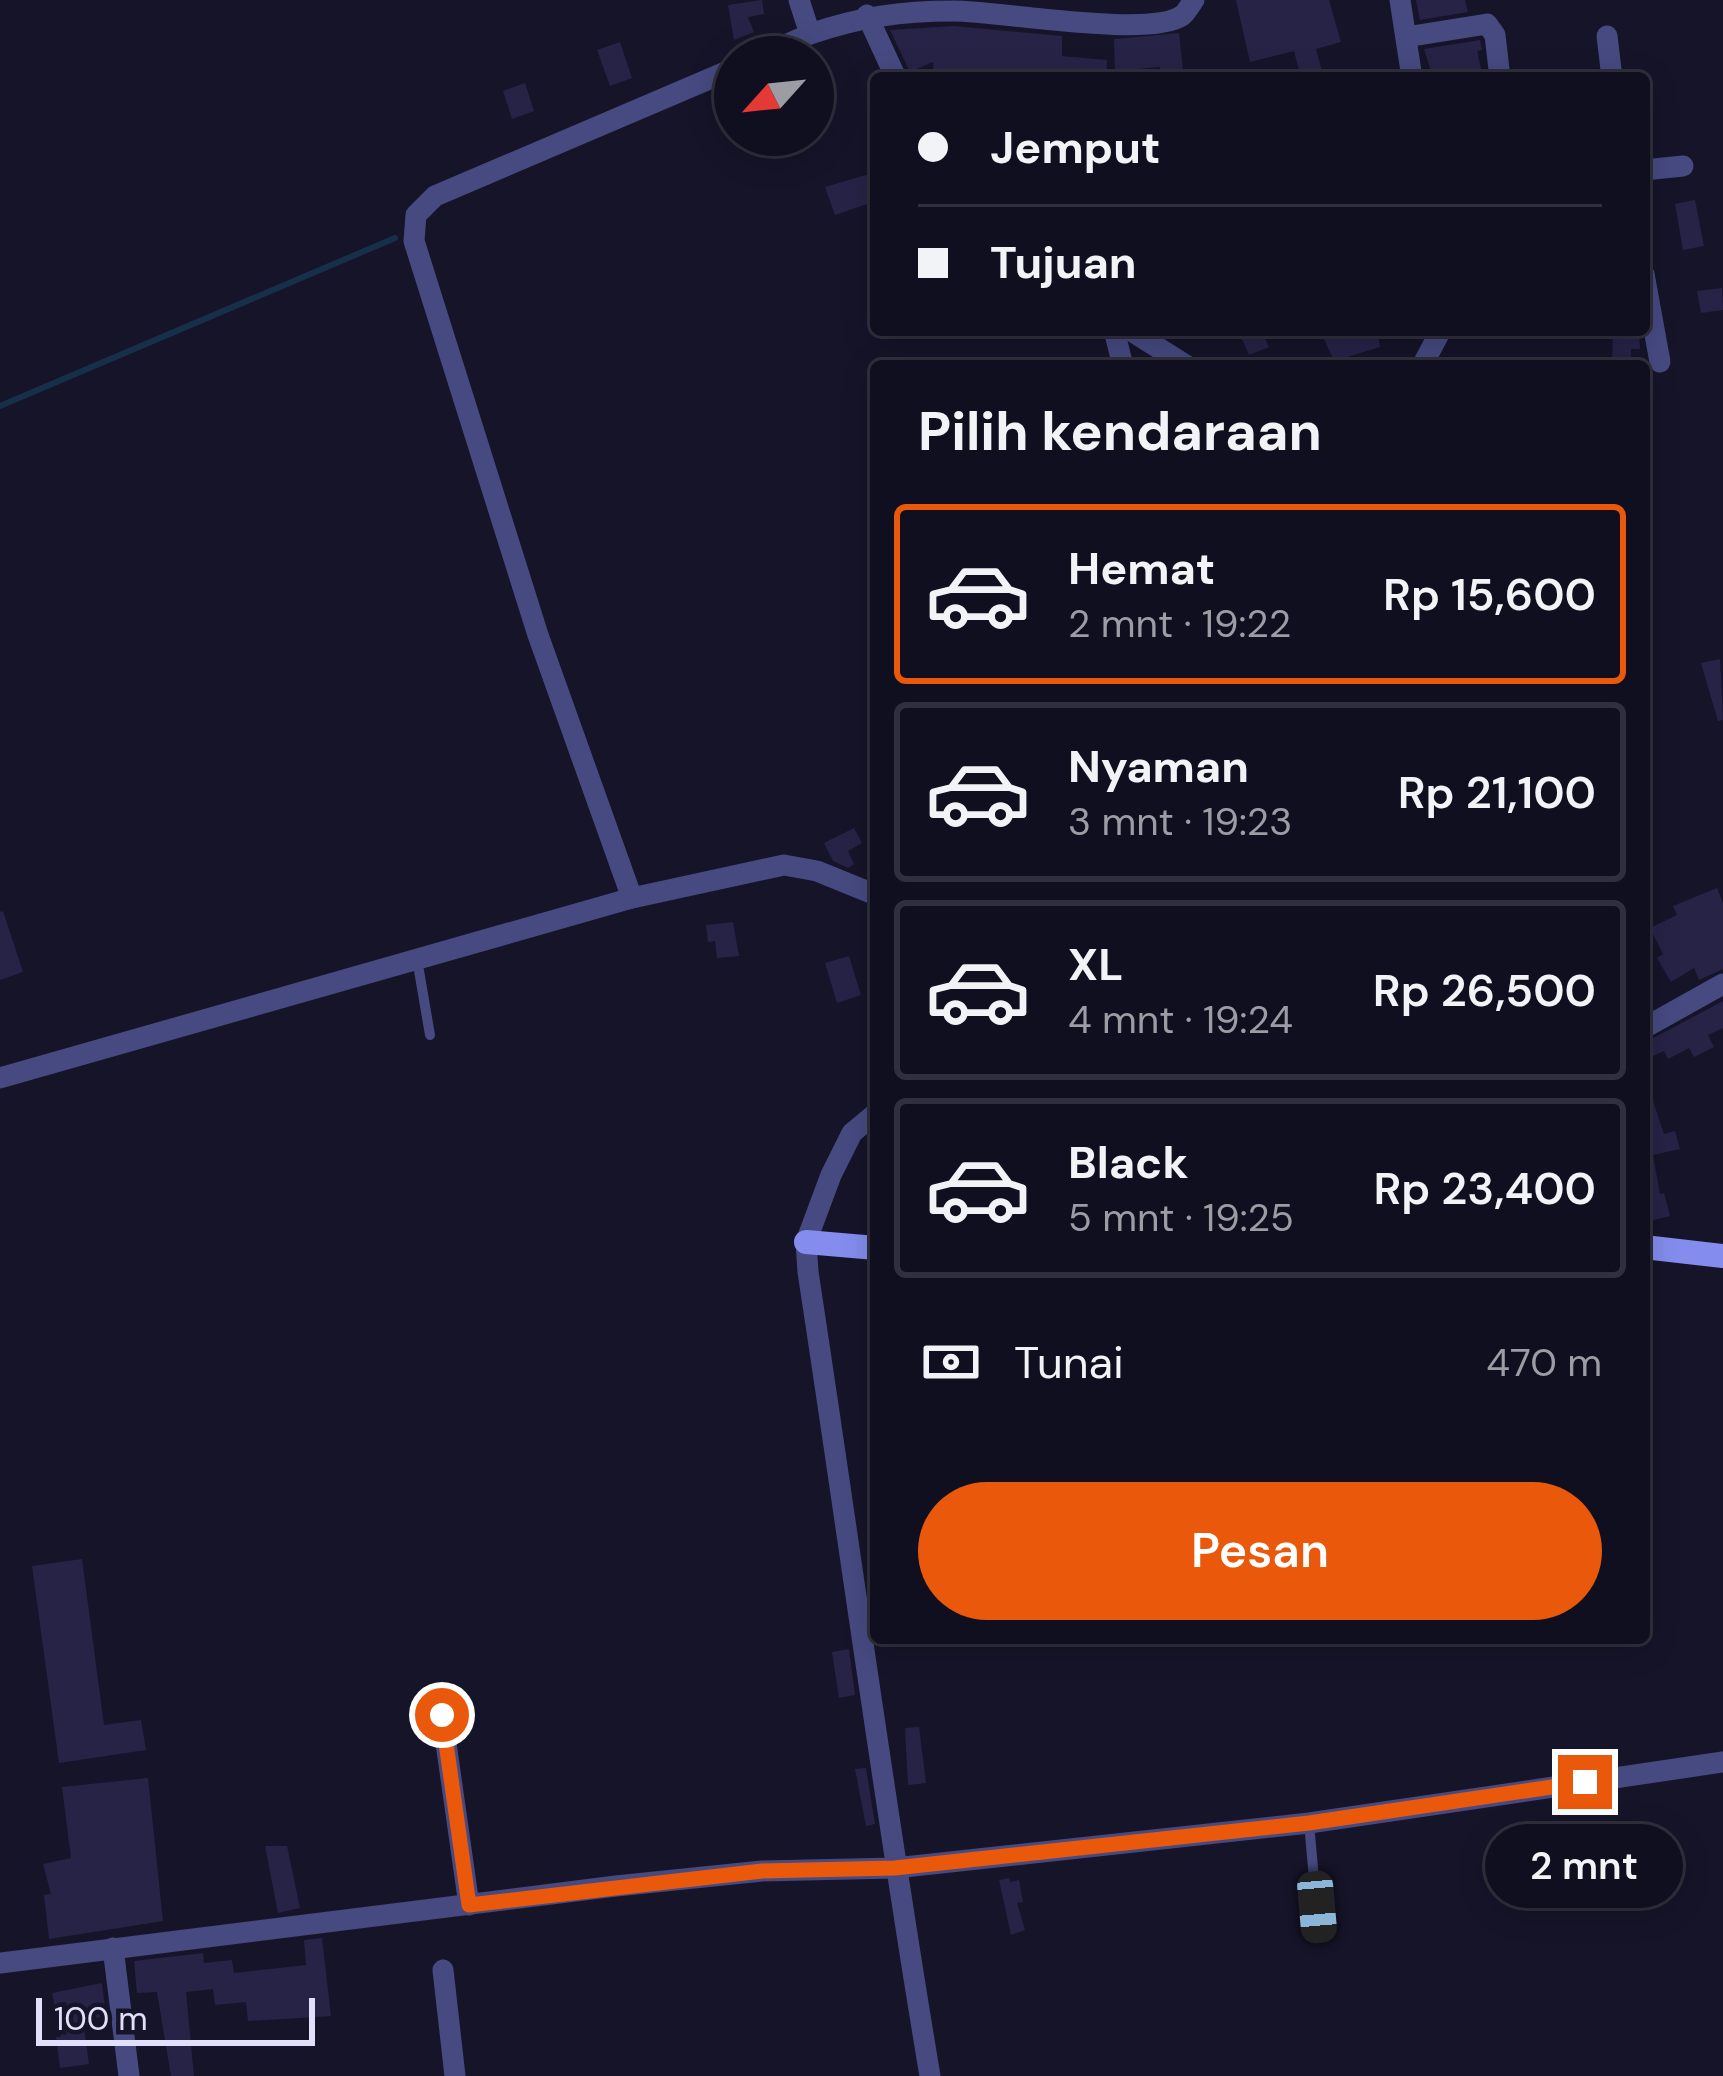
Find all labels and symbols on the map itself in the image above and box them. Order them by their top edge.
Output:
north arrow [714,36,834,156]
route start [415,1688,469,1742]
route end [1558,1755,1612,1809]
callout: 2 mnt [1486,1824,1684,1908]
car [1296,1870,1338,1944]
scale bar [36,1992,315,2045]

